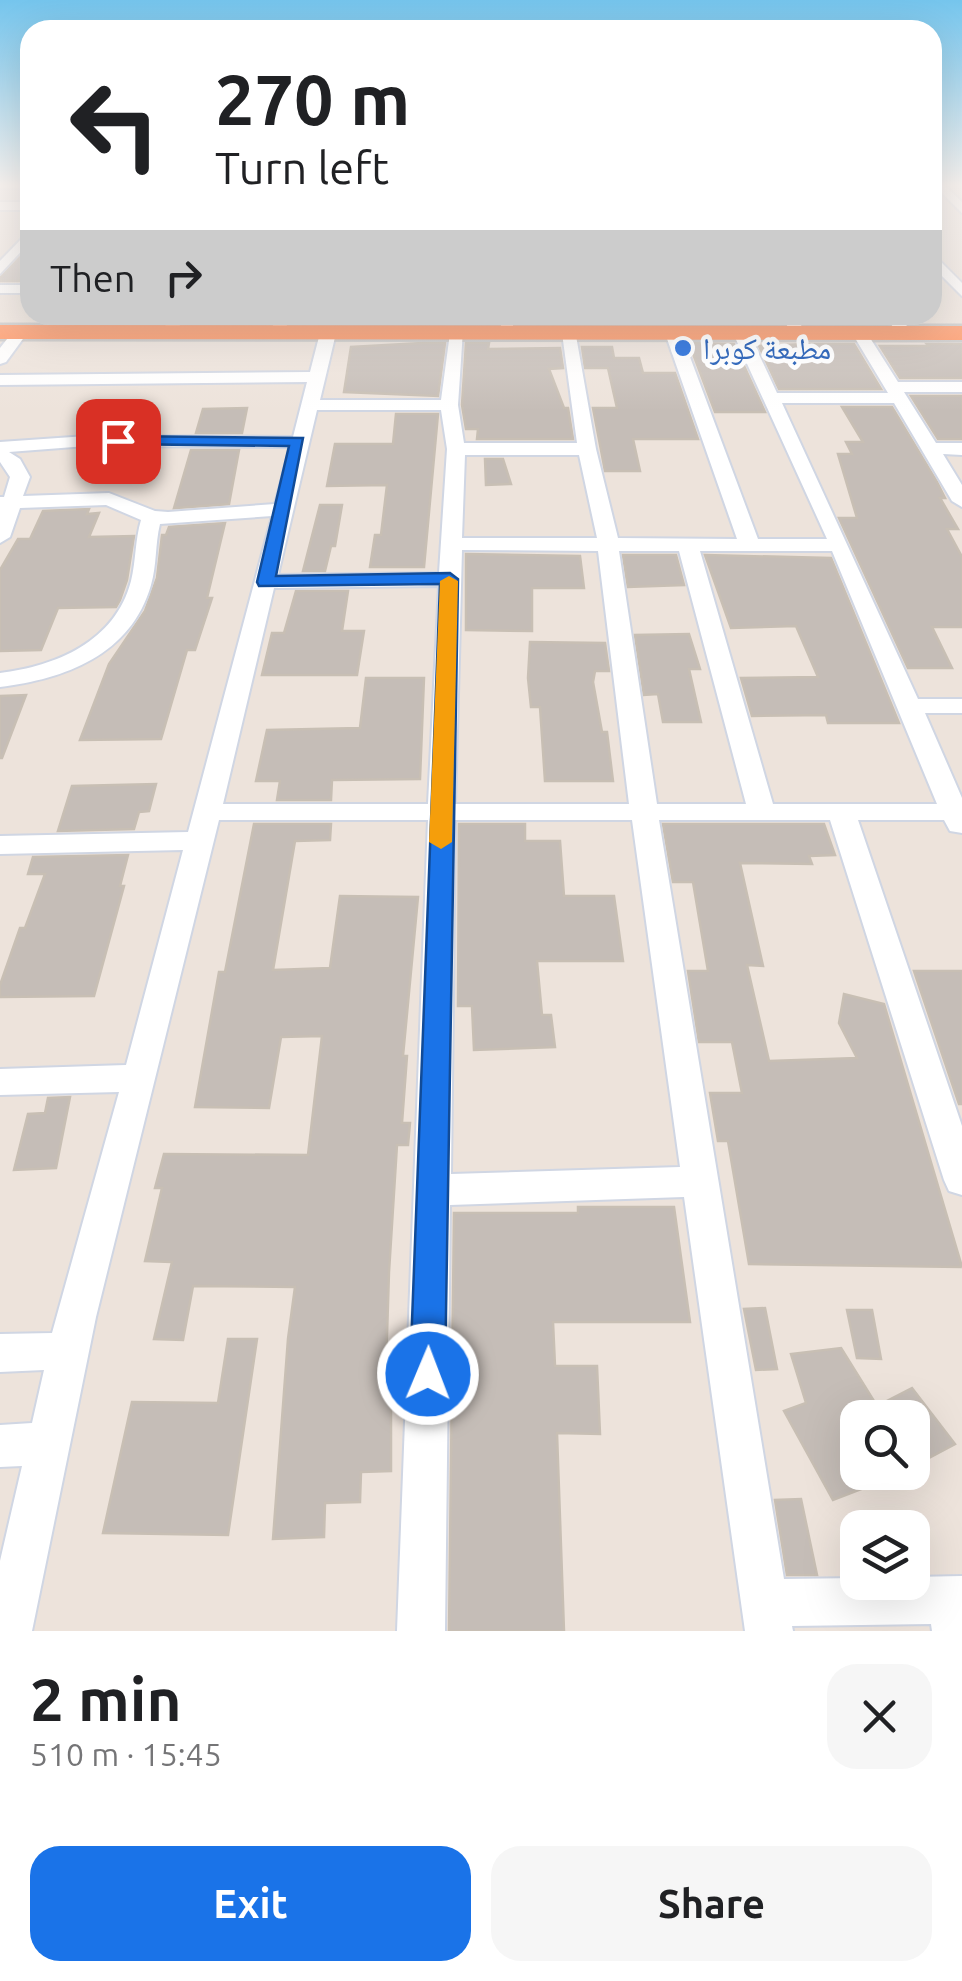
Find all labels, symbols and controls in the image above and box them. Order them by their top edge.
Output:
icon: left [50,60,180,190]
text: 270 m [215,60,410,138]
text: Turn left [215,142,389,193]
icon: right [156,250,211,305]
text: Then [50,257,136,299]
place label: مطبعة كوبرا [703,331,831,366]
marker: مطبعة كوبرا [672,337,694,359]
pin [76,399,161,484]
icon: arrive [91,414,146,469]
position arrow [376,1322,480,1426]
map controls [840,1400,930,1600]
button: search [840,1400,930,1490]
button: layers [840,1510,930,1600]
button: close [827,1664,932,1769]
text: 2 min [30,1665,182,1732]
text: 510 m · 15:45 [30,1736,222,1772]
button: Exit [30,1846,471,1961]
button: Share [491,1846,932,1961]

